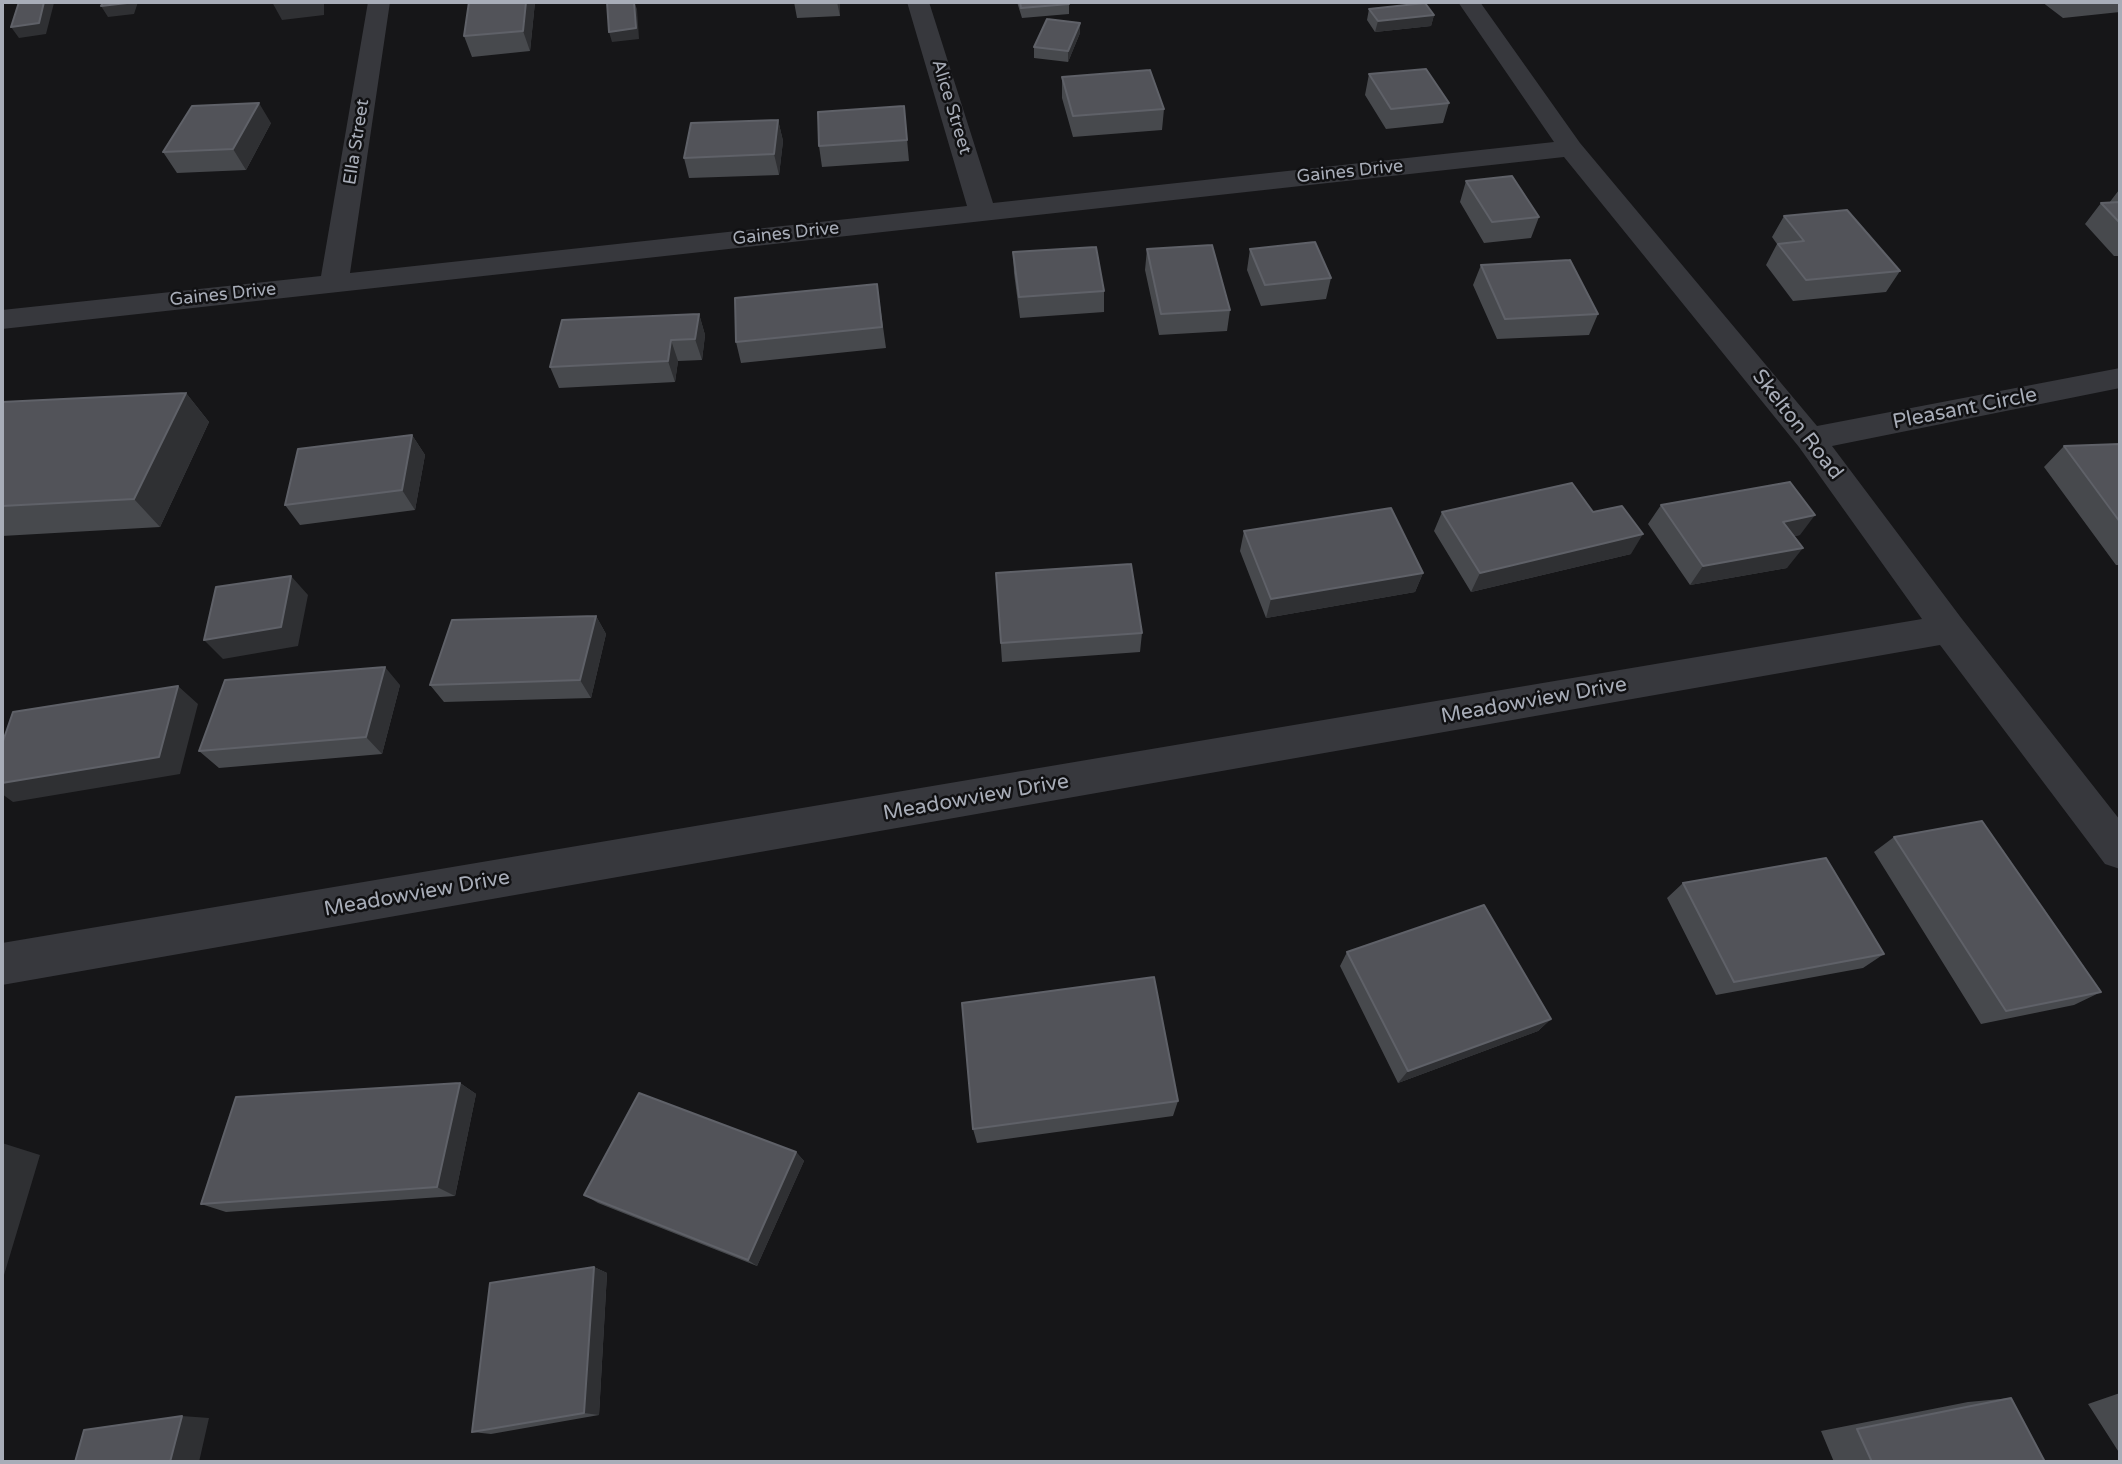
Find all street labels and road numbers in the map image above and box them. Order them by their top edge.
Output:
street label: Alice Street [926,57,976,157]
street label: Ella Street [340,98,374,186]
street label: Gaines Drive [1296,156,1404,188]
street label: Gaines Drive [732,218,840,250]
street label: Gaines Drive [169,279,277,311]
street label: Skelton Road [1746,365,1848,485]
street label: Pleasant Circle [1891,383,2039,435]
street label: Meadowview Drive [1439,672,1629,730]
street label: Meadowview Drive [881,769,1071,827]
street label: Meadowview Drive [322,865,512,923]

